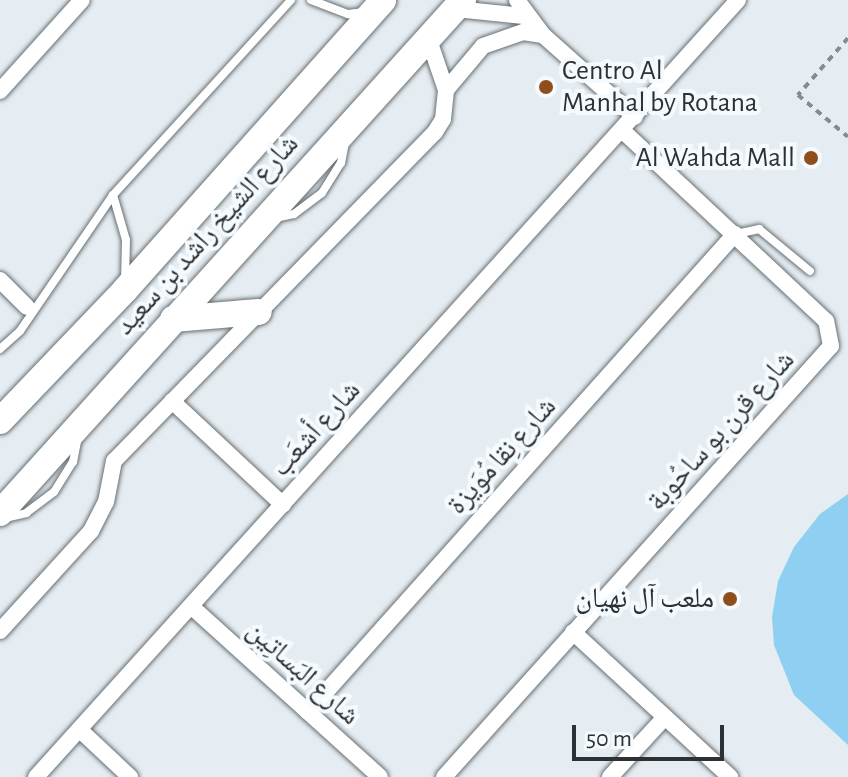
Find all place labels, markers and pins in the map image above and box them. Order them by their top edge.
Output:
place label: Centro Al Manhal by Rotana [562,54,758,120]
marker: Centro Al Manhal by Rotana [537,78,555,96]
place label: Al Wahda Mall [636,141,795,175]
marker: Al Wahda Mall [802,149,820,167]
place label: ملعب آل نهيان [575,582,714,616]
marker: ملعب آل نهيان [721,590,739,608]

